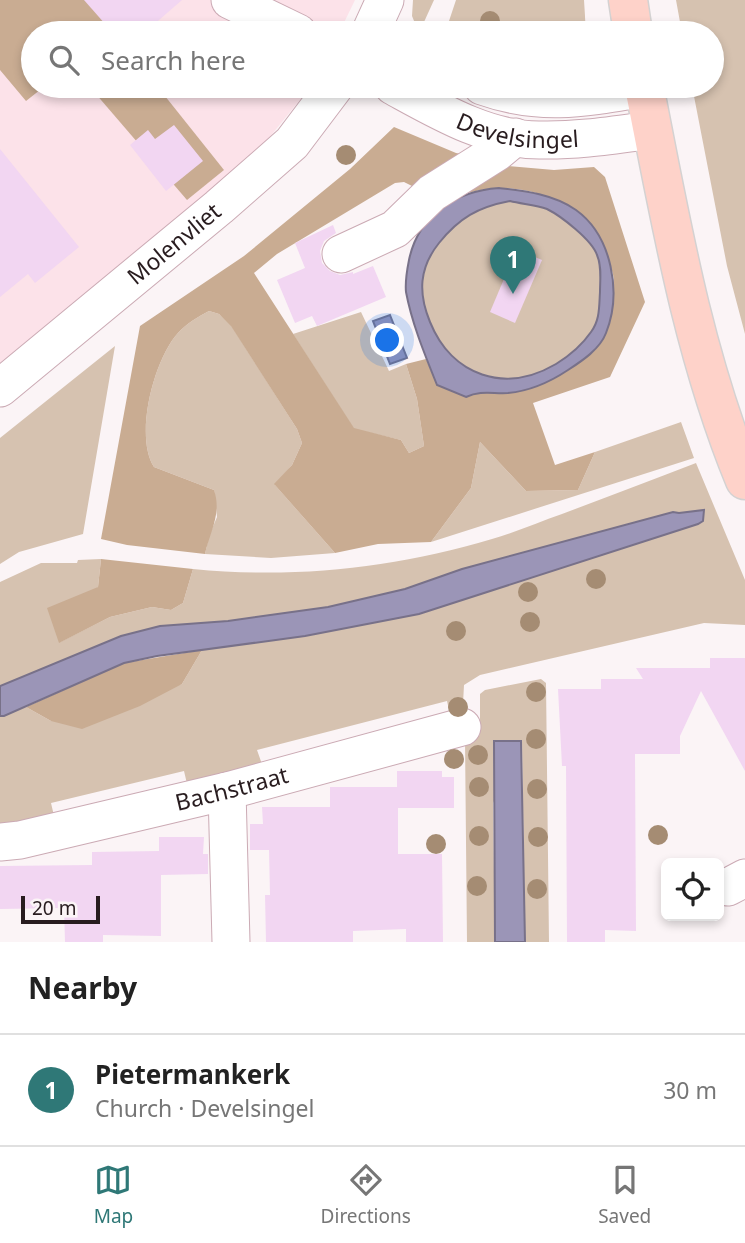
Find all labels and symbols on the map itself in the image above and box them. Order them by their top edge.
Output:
street label: Develsingel [452,104,580,155]
street label: Molenvliet [120,195,227,292]
pin: 1 [490,236,536,294]
your location [370,323,404,357]
street label: Bachstraat [172,758,292,818]
scale bar [21,893,100,925]

